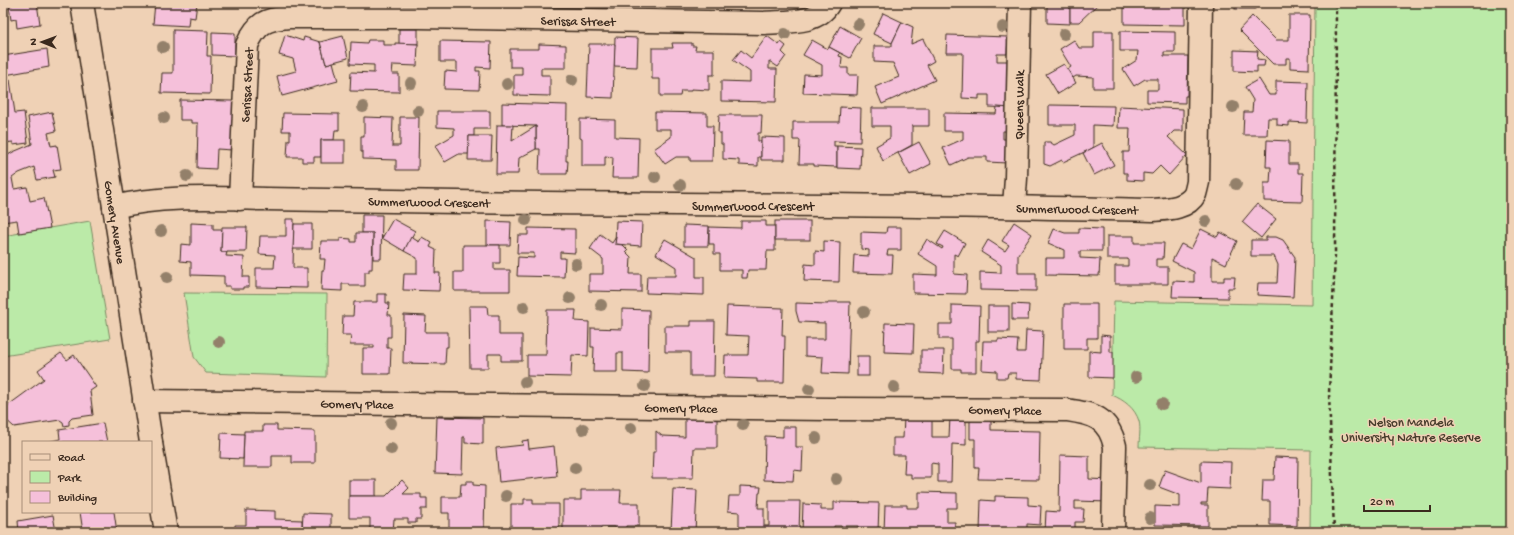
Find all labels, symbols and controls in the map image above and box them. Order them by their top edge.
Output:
street label: Serissa Street [540,14,617,31]
north arrow [22,22,62,62]
text: N [28,38,40,46]
street label: Serissa Street [239,46,258,123]
street label: Queens Walk [1012,69,1029,140]
street label: Gomery Avenue [100,180,128,265]
street label: Summerwood Crescent [368,195,492,212]
street label: Summerwood Crescent [692,200,816,215]
street label: Summerwood Crescent [1016,202,1140,219]
street label: Gomery Place [320,397,394,414]
street label: Gomery Place [644,401,718,418]
street label: Gomery Place [968,403,1042,420]
park label: Nelson Mandela University Nature Reserve [1341,416,1481,446]
legend [22,441,152,513]
text: Road [58,452,85,466]
text: Park [57,472,83,486]
scale bar [1364,487,1430,513]
text: Building [57,492,97,506]
text: 20 m [1370,496,1395,510]

